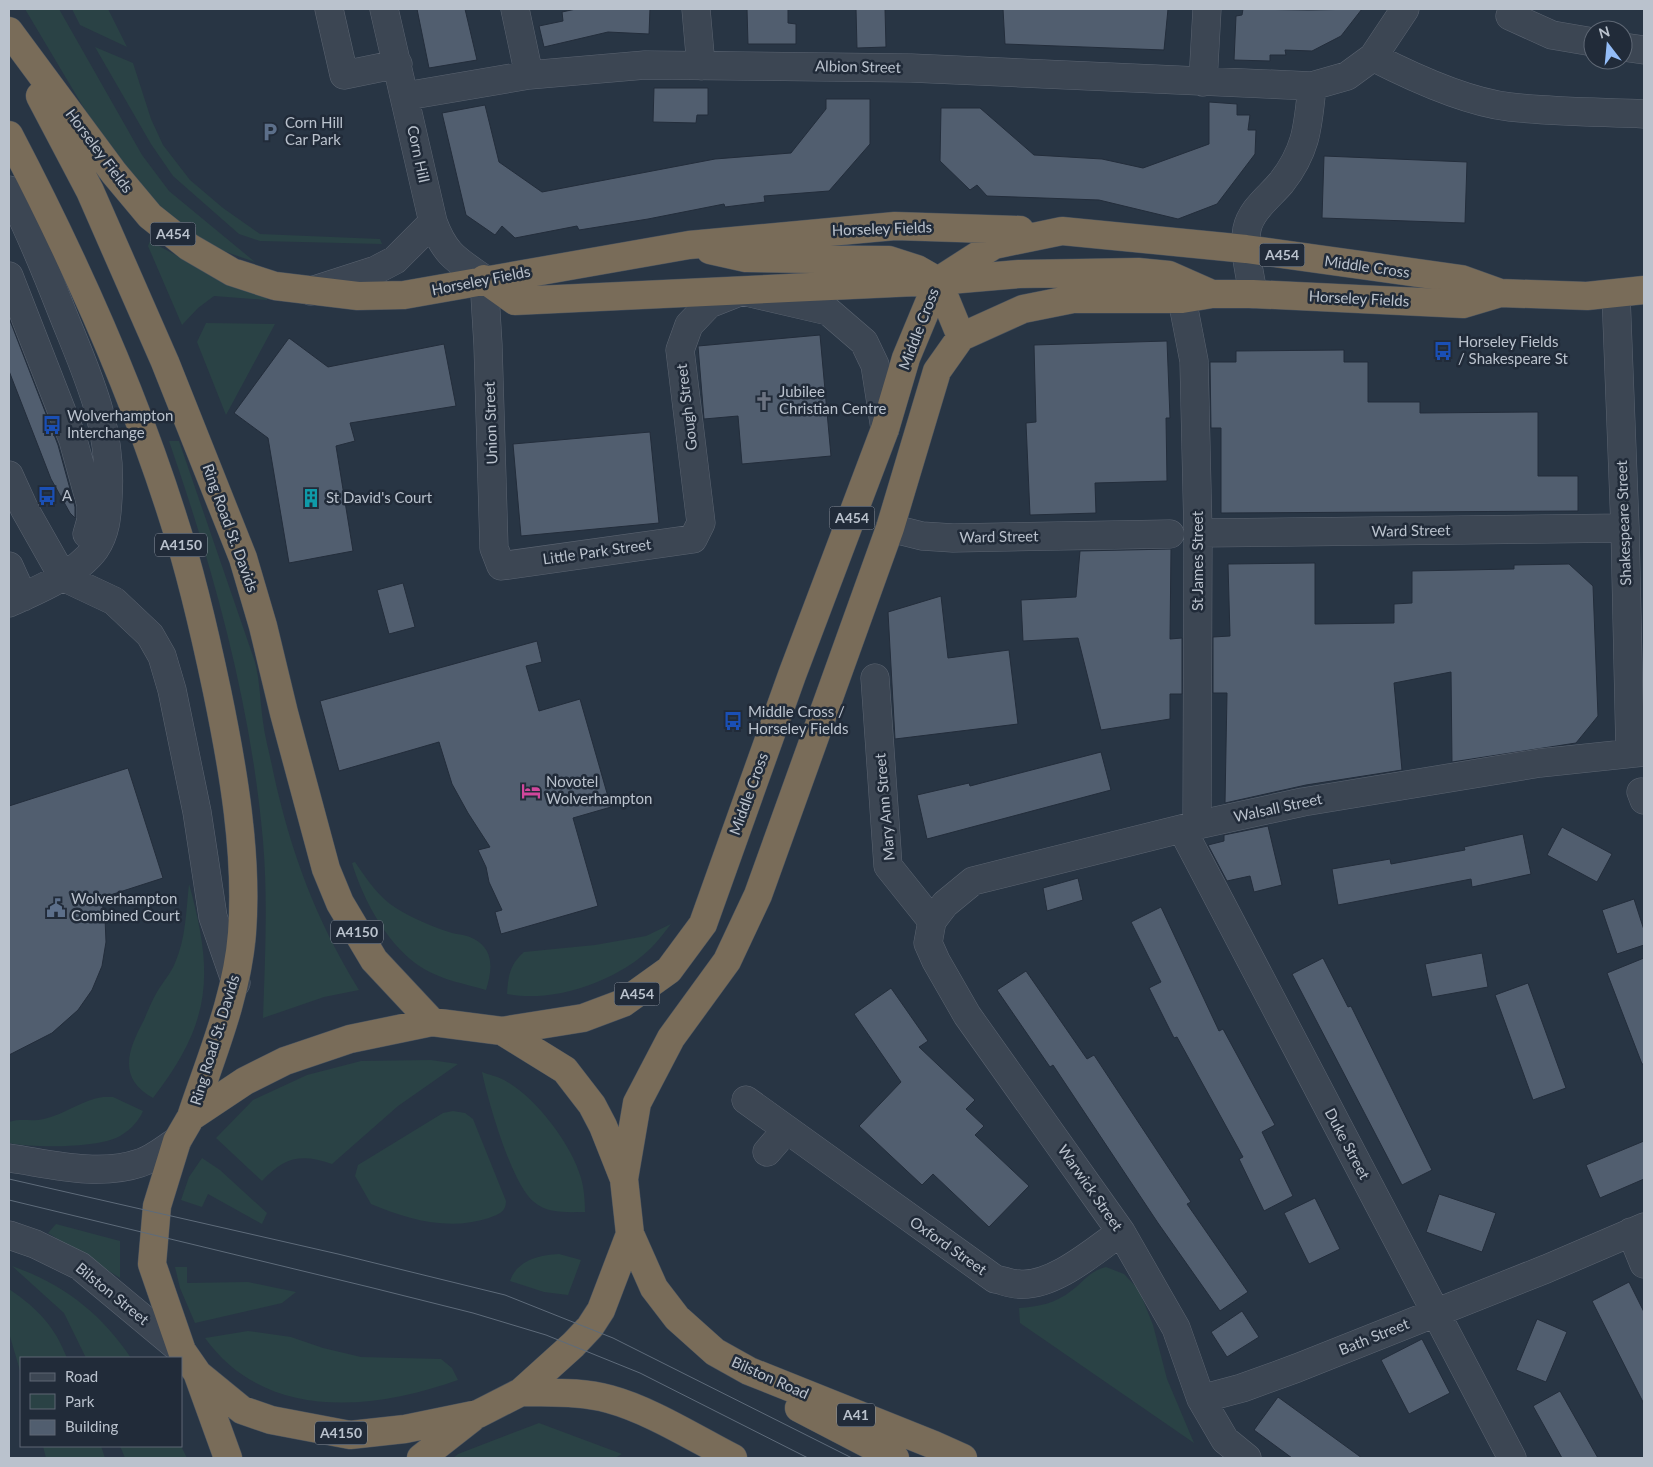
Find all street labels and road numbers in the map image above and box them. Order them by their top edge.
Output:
street label: Albion Street [815,56,902,76]
street label: Horseley Fields [62,105,137,196]
street label: Corn Hill [404,124,434,184]
street label: Horseley Fields [831,217,932,239]
road number: A454 [150,222,196,245]
road number: A454 [1260,244,1304,266]
street label: Middle Cross [1323,251,1411,281]
street label: Horseley Fields [430,262,532,298]
street label: Middle Cross [894,285,942,372]
street label: Horseley Fields [1308,286,1410,310]
street label: Gough Street [672,362,700,452]
street label: Union Street [480,381,500,465]
street label: Shakespeare Street [1612,459,1634,586]
street label: Ring Road St. Davids [199,461,263,594]
road number: A454 [830,506,874,530]
street label: St James Street [1188,510,1206,611]
street label: Ward Street [1371,520,1451,540]
street label: Ward Street [959,526,1039,546]
road number: A4150 [155,534,207,556]
street label: Little Park Street [541,534,653,568]
street label: Middle Cross [725,750,771,837]
street label: Mary Ann Street [870,752,898,861]
street label: Walsall Street [1232,789,1324,825]
road number: A4150 [331,920,383,944]
street label: Ring Road St. Davids [186,972,242,1107]
road number: A454 [614,982,660,1006]
street label: Duke Street [1322,1105,1374,1183]
street label: Warwick Street [1054,1141,1128,1235]
street label: Oxford Street [907,1212,991,1279]
street label: Bilston Street [72,1258,153,1329]
street label: Bath Street [1336,1314,1412,1358]
street label: Bilston Road [729,1352,812,1402]
road number: A41 [837,1404,875,1426]
road number: A4150 [315,1422,367,1445]

